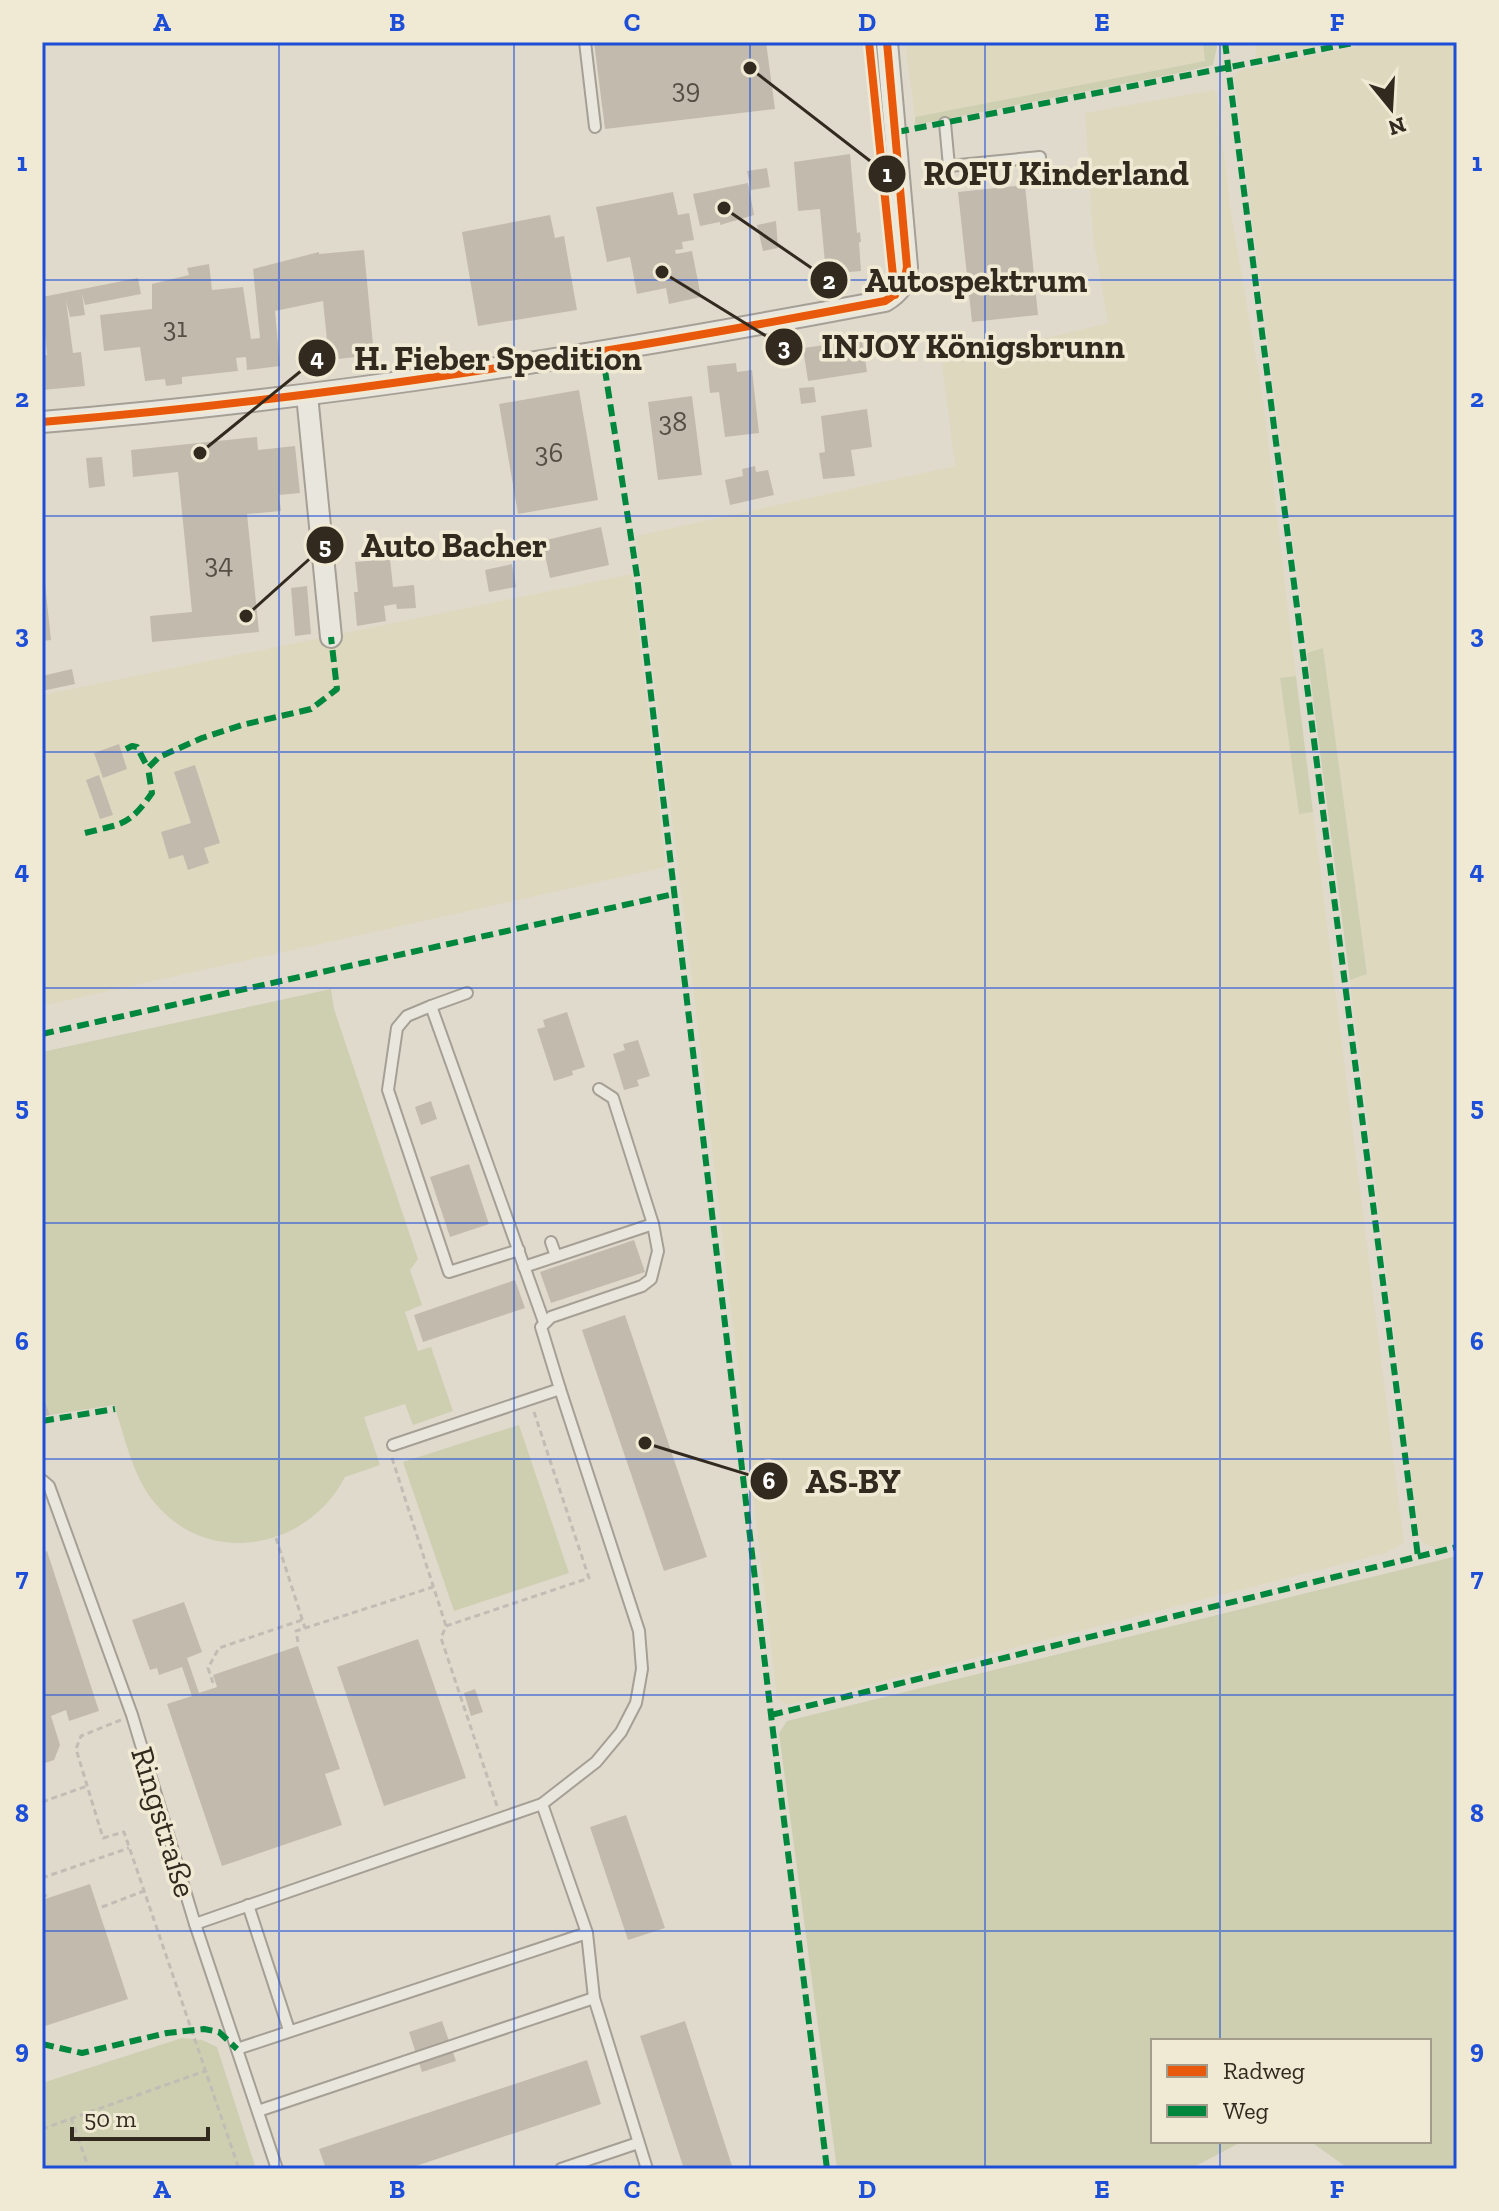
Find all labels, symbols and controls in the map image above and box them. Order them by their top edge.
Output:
text: A [153,6,171,38]
text: B [389,6,405,38]
text: C [624,6,640,38]
text: D [858,6,876,38]
text: E [1094,6,1110,38]
text: F [1330,6,1345,38]
north arrow [1351,68,1431,148]
house number: 39 [672,72,700,105]
text: N [1385,111,1409,142]
callout: ROFU Kinderland [867,145,1205,203]
text: 1 [17,146,28,178]
text: 1 [1472,146,1483,178]
text: ROFU Kinderland [923,153,1189,194]
text: 1 [882,159,892,188]
callout: Autospektrum [809,251,1103,309]
text: Autospektrum [865,260,1087,301]
text: 2 [823,266,836,295]
house number: 31 [163,311,187,344]
callout: INJOY Königsbrunn [764,318,1141,376]
text: INJOY Königsbrunn [821,326,1125,367]
callout: H. Fieber Spedition [297,329,658,387]
text: 3 [778,332,791,361]
text: H. Fieber Spedition [354,338,642,379]
text: 4 [310,343,324,372]
text: 2 [15,382,29,414]
text: 2 [1470,382,1484,414]
house number: 38 [659,405,687,438]
house number: 36 [535,436,563,469]
callout: Auto Bacher [305,516,563,574]
text: Auto Bacher [361,525,547,566]
text: 5 [319,531,331,560]
house number: 34 [205,547,233,580]
text: 3 [15,618,29,650]
text: 3 [1470,618,1484,650]
text: 4 [15,854,30,886]
text: 4 [1470,854,1485,886]
text: 5 [15,1090,29,1122]
text: 5 [1470,1090,1484,1122]
text: 6 [15,1325,29,1357]
text: 6 [1470,1325,1484,1357]
callout: AS-BY [749,1452,916,1510]
text: AS-BY [805,1461,901,1502]
text: 6 [763,1466,776,1495]
text: 7 [16,1561,29,1593]
text: 7 [1471,1561,1484,1593]
street label: Ringstraße [123,1742,205,1902]
text: 8 [15,1797,29,1829]
text: 8 [1470,1797,1484,1829]
text: 9 [15,2033,29,2065]
text: 9 [1470,2033,1484,2065]
legend [1151,2039,1431,2143]
text: Radweg [1223,2056,1305,2085]
scale bar [72,2091,208,2141]
text: Weg [1223,2096,1269,2125]
text: 50 m [84,2104,137,2133]
text: A [153,2173,171,2205]
text: B [389,2173,405,2205]
text: C [624,2173,640,2205]
text: D [858,2173,876,2205]
text: E [1094,2173,1110,2205]
text: F [1330,2173,1345,2205]

